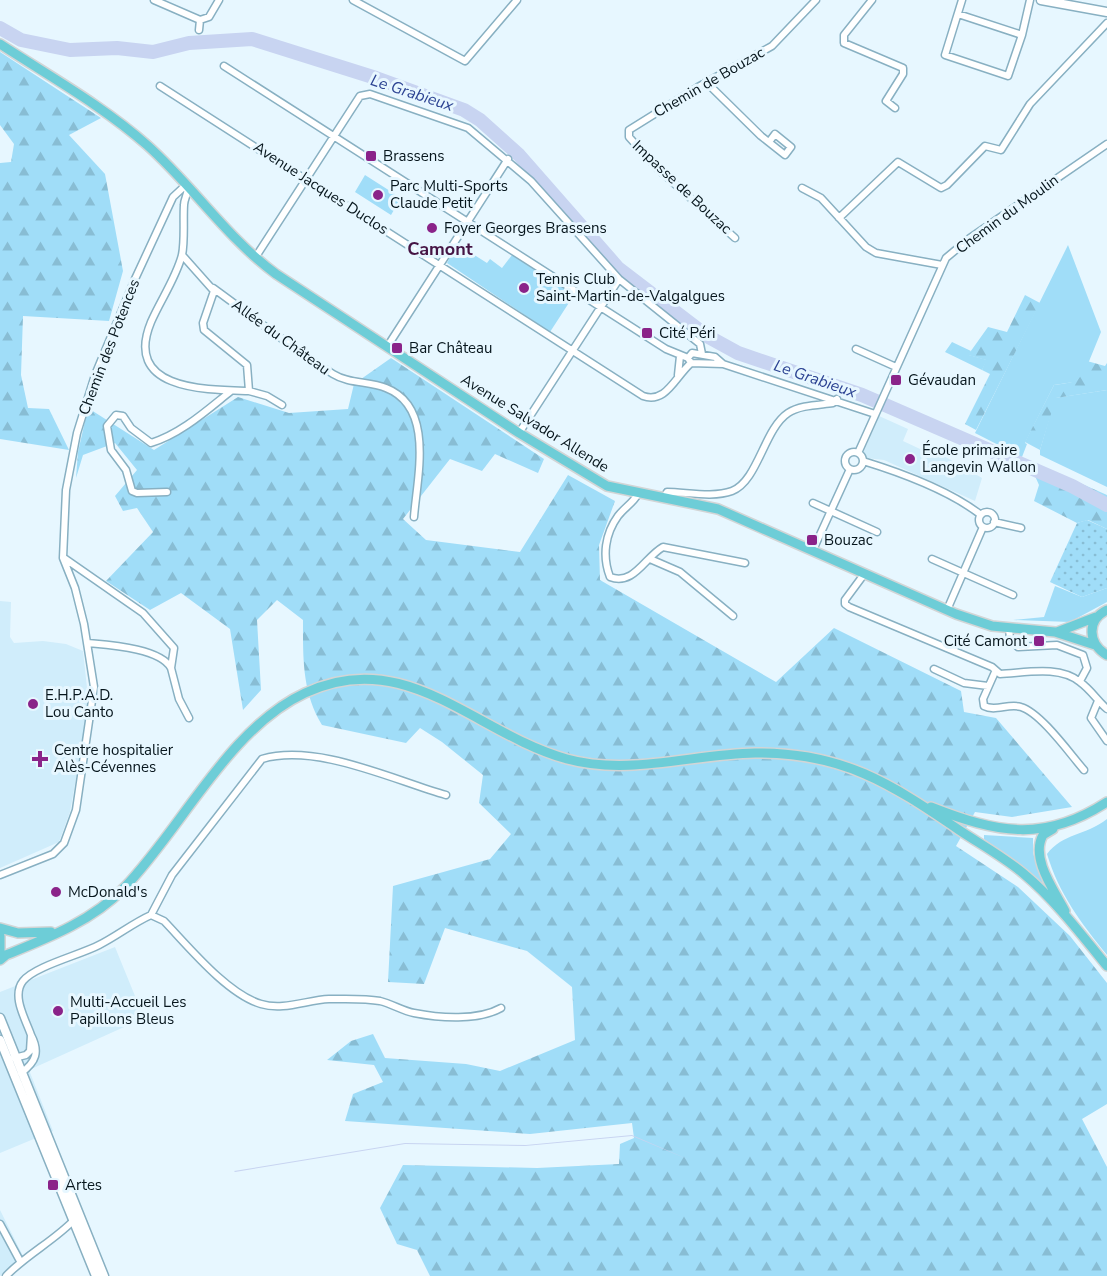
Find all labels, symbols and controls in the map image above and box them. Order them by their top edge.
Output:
street label: Chemin de Bouzac [650,42,768,122]
water label: Le Grabieux [368,69,457,117]
street label: Impasse de Bouzac [628,136,736,238]
street label: Avenue Jacques Duclos [250,137,392,239]
place label: Brassens [383,146,445,166]
marker: Brassens [364,149,378,163]
street label: Chemin du Moulin [952,170,1062,258]
place label: Parc Multi-Sports Claude Petit [390,176,508,213]
marker: Parc Multi-Sports Claude Petit [371,188,385,202]
place label: Foyer Georges Brassens [444,218,607,238]
marker: Foyer Georges Brassens [425,221,439,235]
district label: Camont [407,237,473,261]
place label: Tennis Club Saint-Martin-de-Valgalgues [536,269,725,306]
street label: Chemin des Potences [74,276,144,418]
marker: Tennis Club Saint-Martin-de-Valgalgues [517,281,531,295]
street label: Allée du Château [228,295,334,379]
place label: Cité Péri [659,323,716,343]
marker: Cité Péri [640,326,654,340]
place label: Bar Château [409,338,492,358]
marker: Bar Château [390,341,404,355]
water label: Le Grabieux [771,355,860,404]
street label: Avenue Salvador Allende [457,369,613,477]
place label: Gévaudan [908,370,976,390]
marker: Gévaudan [889,373,903,387]
place label: École primaire Langevin Wallon [922,440,1036,477]
marker: École primaire Langevin Wallon [903,452,917,466]
place label: Bouzac [824,530,873,550]
marker: Bouzac [805,533,819,547]
place label: Cité Camont [944,631,1028,651]
marker: Cité Camont [1032,634,1046,648]
place label: E.H.P.A.D. Lou Canto [45,685,114,722]
marker: E.H.P.A.D. Lou Canto [26,697,40,711]
place label: Centre hospitalier Alès-Cévennes [54,740,174,777]
marker: Centre hospitalier Alès-Cévennes [31,750,49,768]
place label: McDonald's [68,882,147,902]
marker: McDonald's [49,885,63,899]
place label: Multi-Accueil Les Papillons Bleus [70,992,186,1029]
marker: Multi-Accueil Les Papillons Bleus [51,1004,65,1018]
place label: Artes [65,1175,102,1195]
marker: Artes [46,1178,60,1192]

